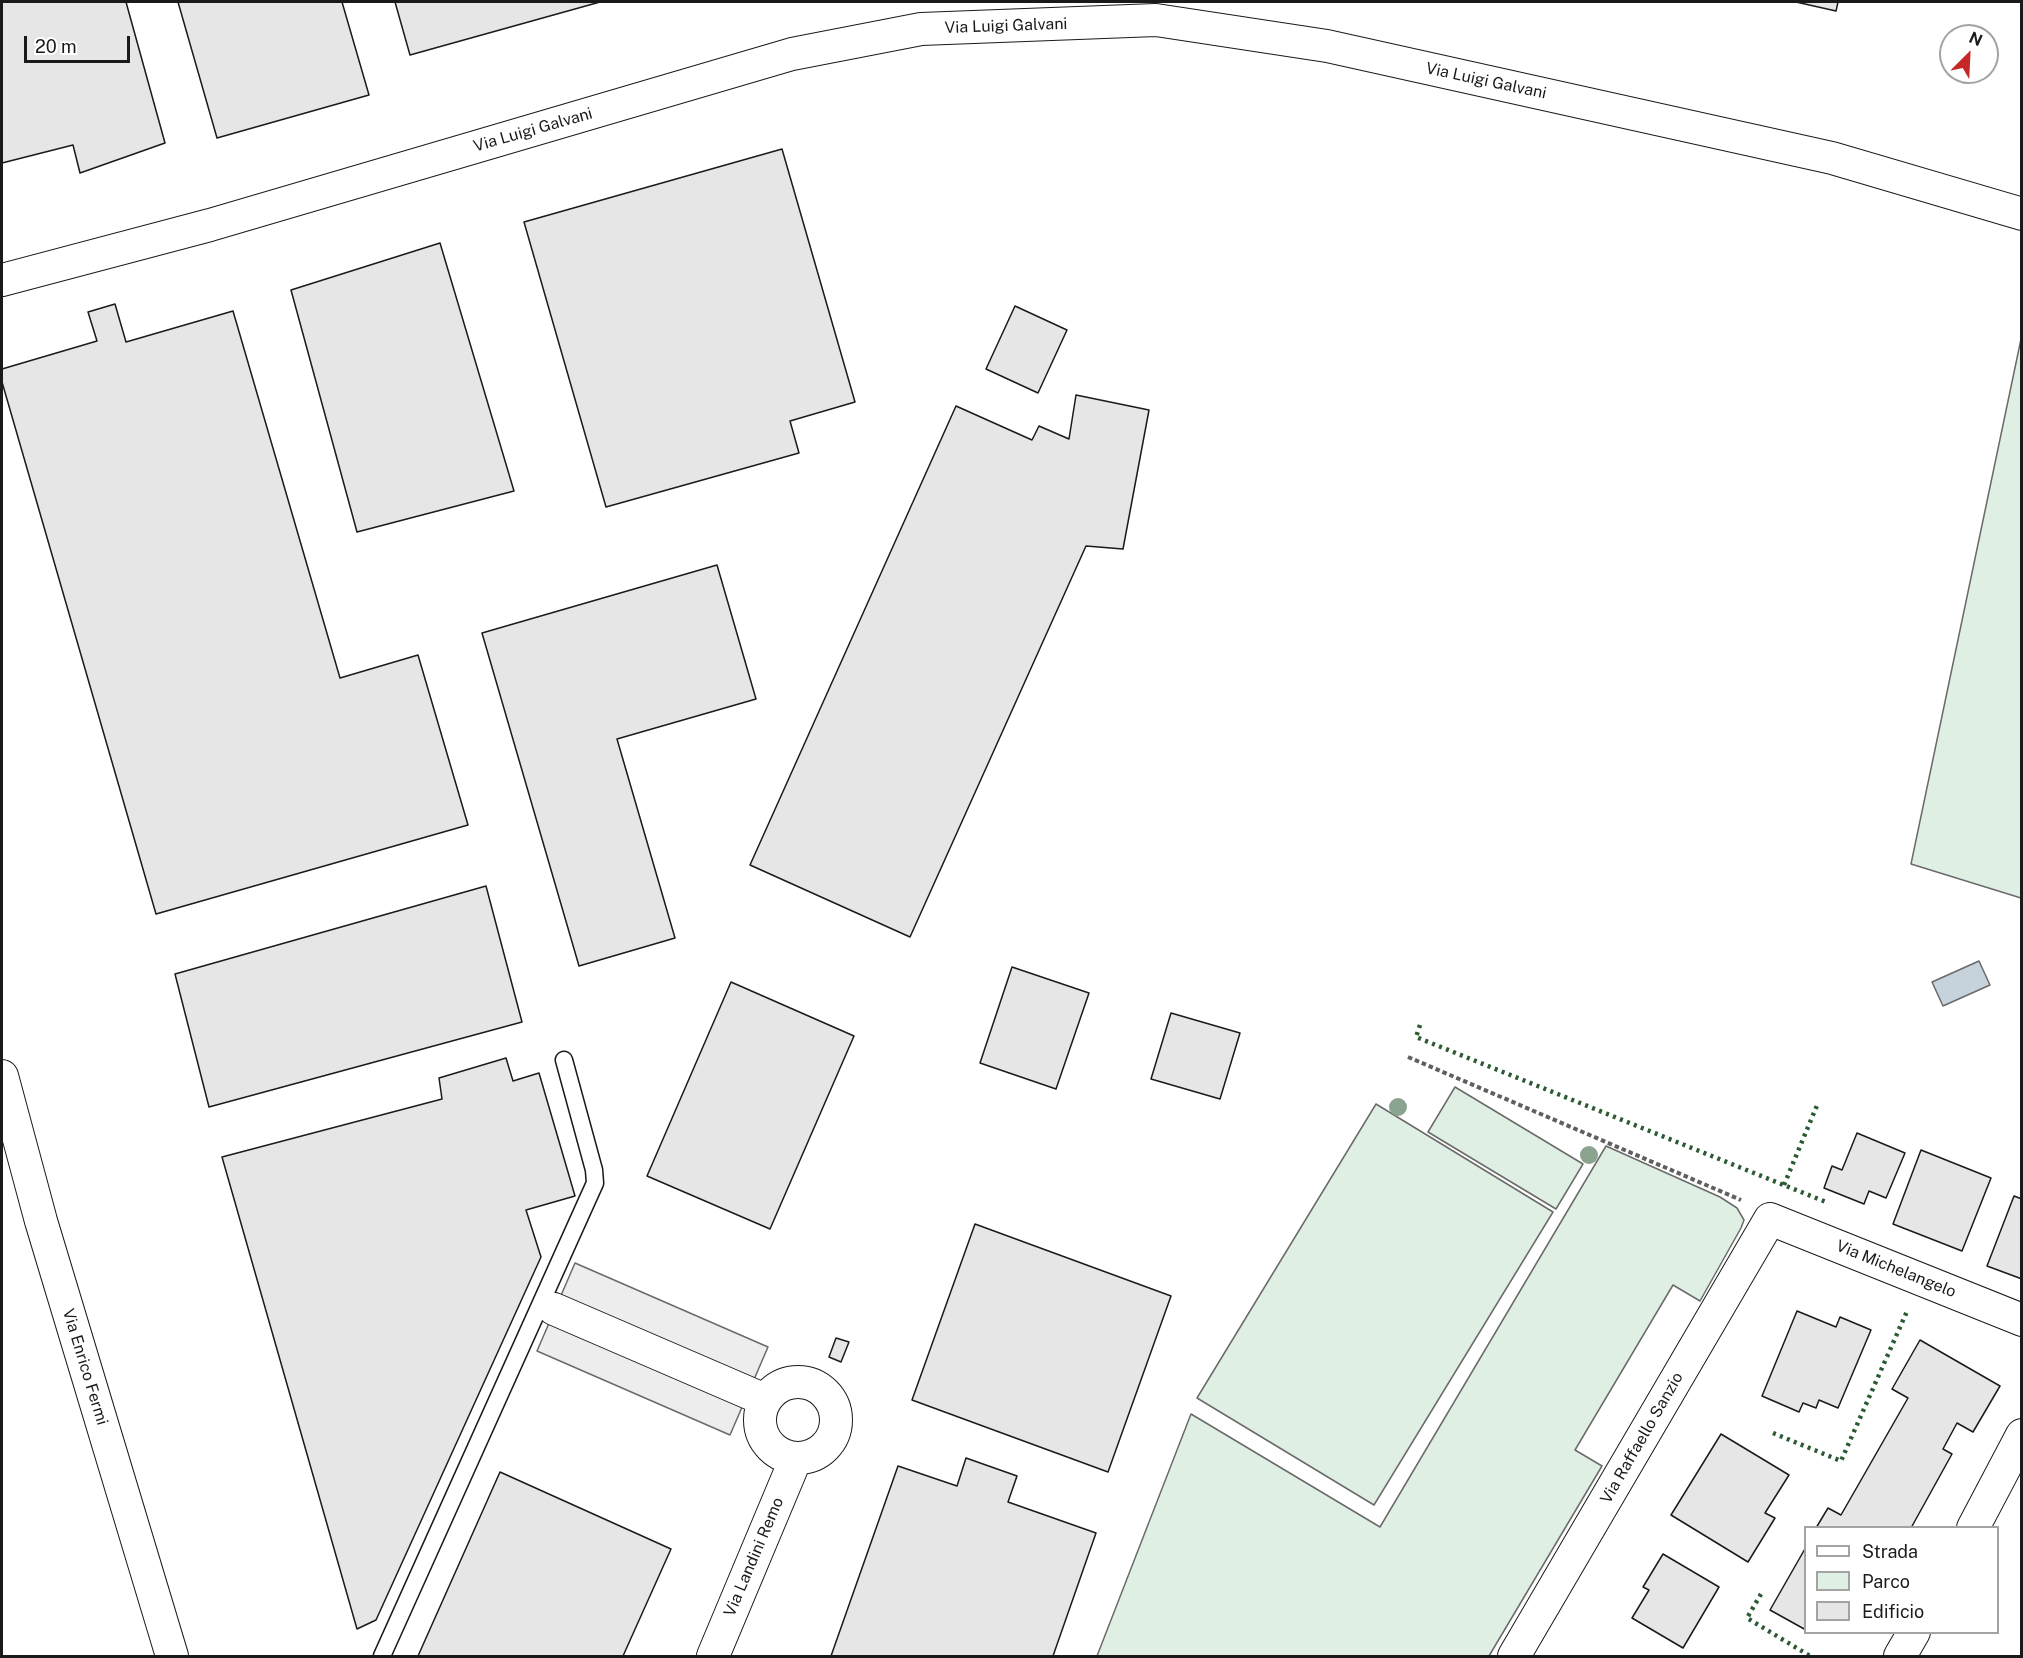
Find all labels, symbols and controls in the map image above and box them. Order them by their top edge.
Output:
street label: Via Luigi Galvani [944,14,1068,38]
scale bar [27,24,134,62]
north arrow [1939,24,1999,84]
text: N [1966,28,1985,50]
text: 20 m [35,36,77,57]
street label: Via Luigi Galvani [1424,59,1548,103]
street label: Via Luigi Galvani [471,104,595,156]
street label: Via Michelangelo [1833,1236,1959,1302]
street label: Via Enrico Fermi [58,1307,112,1427]
street label: Via Raffaello Sanzio [1597,1369,1687,1507]
street label: Via Landini Remo [720,1494,788,1620]
legend [1804,1526,1999,1634]
text: Strada [1862,1541,1918,1562]
text: Parco [1862,1571,1910,1592]
text: Edificio [1862,1601,1924,1622]

